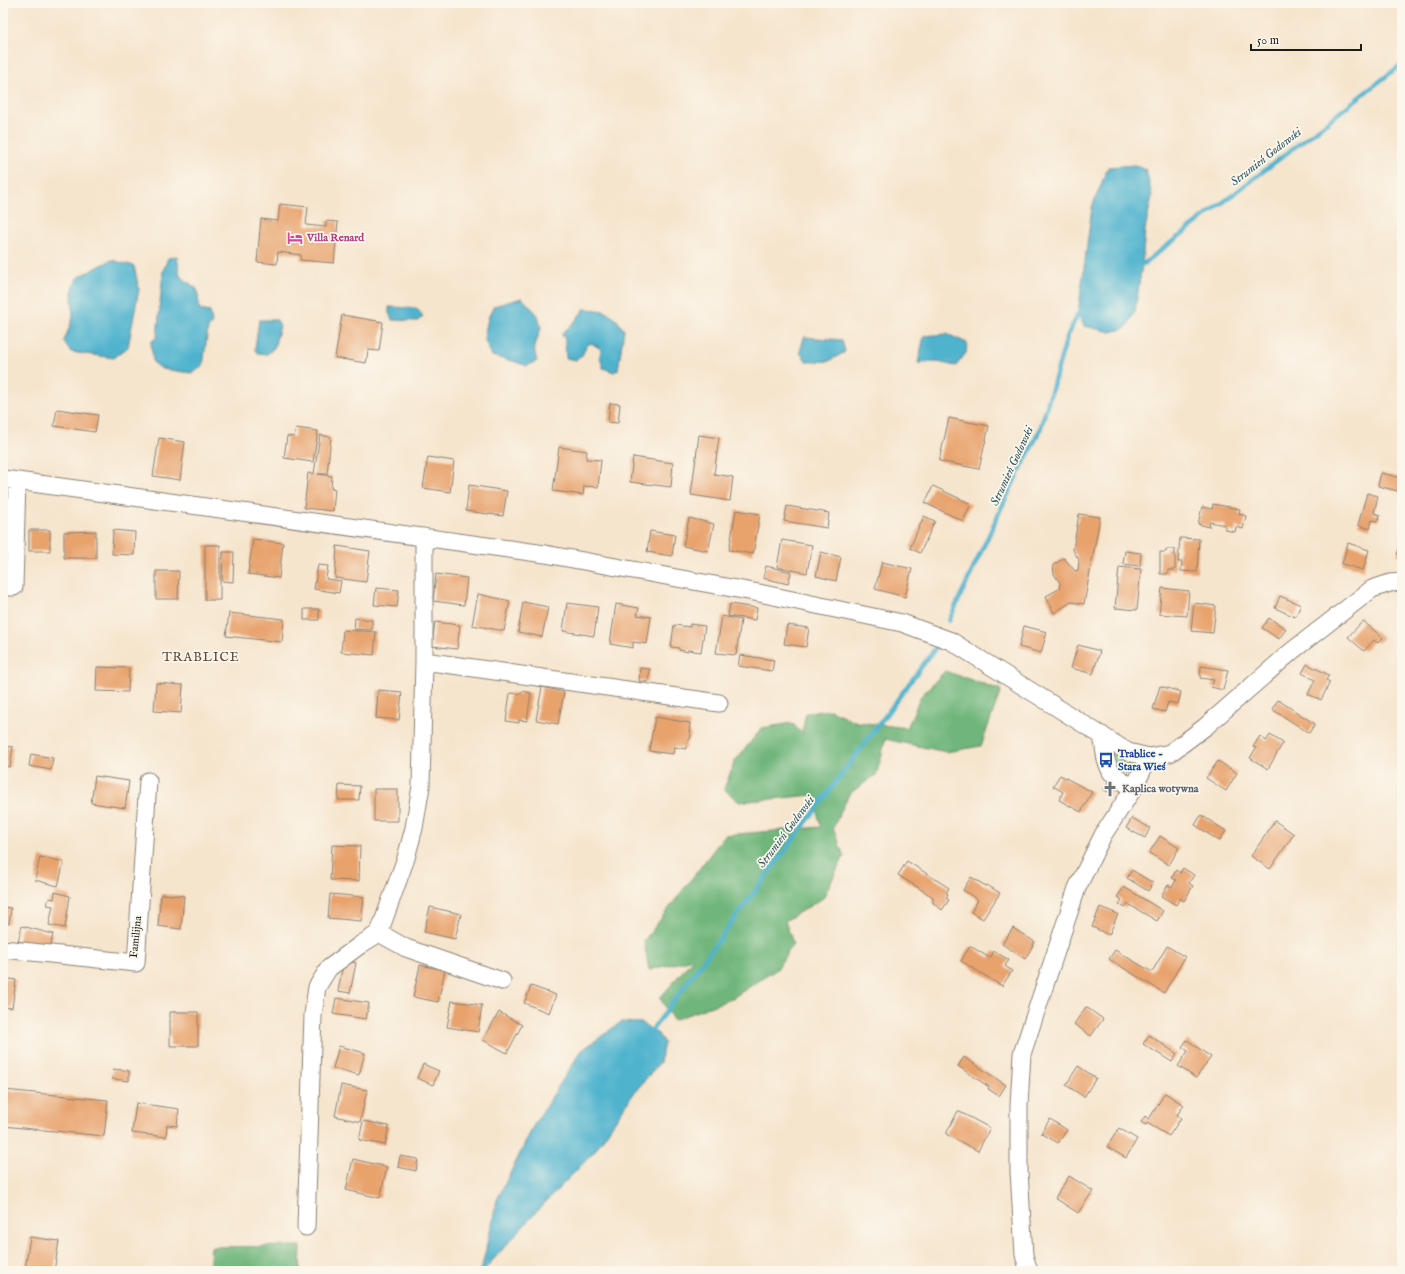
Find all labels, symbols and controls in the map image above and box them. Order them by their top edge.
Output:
scale bar [1251,26,1361,52]
text: 50 m [1257,33,1279,48]
water label: Strumień Godowski [1228,124,1306,189]
hotel icon: Villa Renard [286,229,304,247]
place label: Villa Renard [306,231,365,245]
water label: Strumień Godowski [987,423,1038,508]
district label: TRABLICE [162,649,240,666]
place label: Trablice - Stara Wieś [1117,747,1167,774]
bus stop icon: Trablice - Stara Wieś [1097,751,1115,769]
church icon: Kaplica wotywna [1101,780,1119,798]
place label: Kaplica wotywna [1122,782,1199,796]
water label: Strumień Godowski [754,792,819,871]
street label: Familijna [127,915,145,959]

